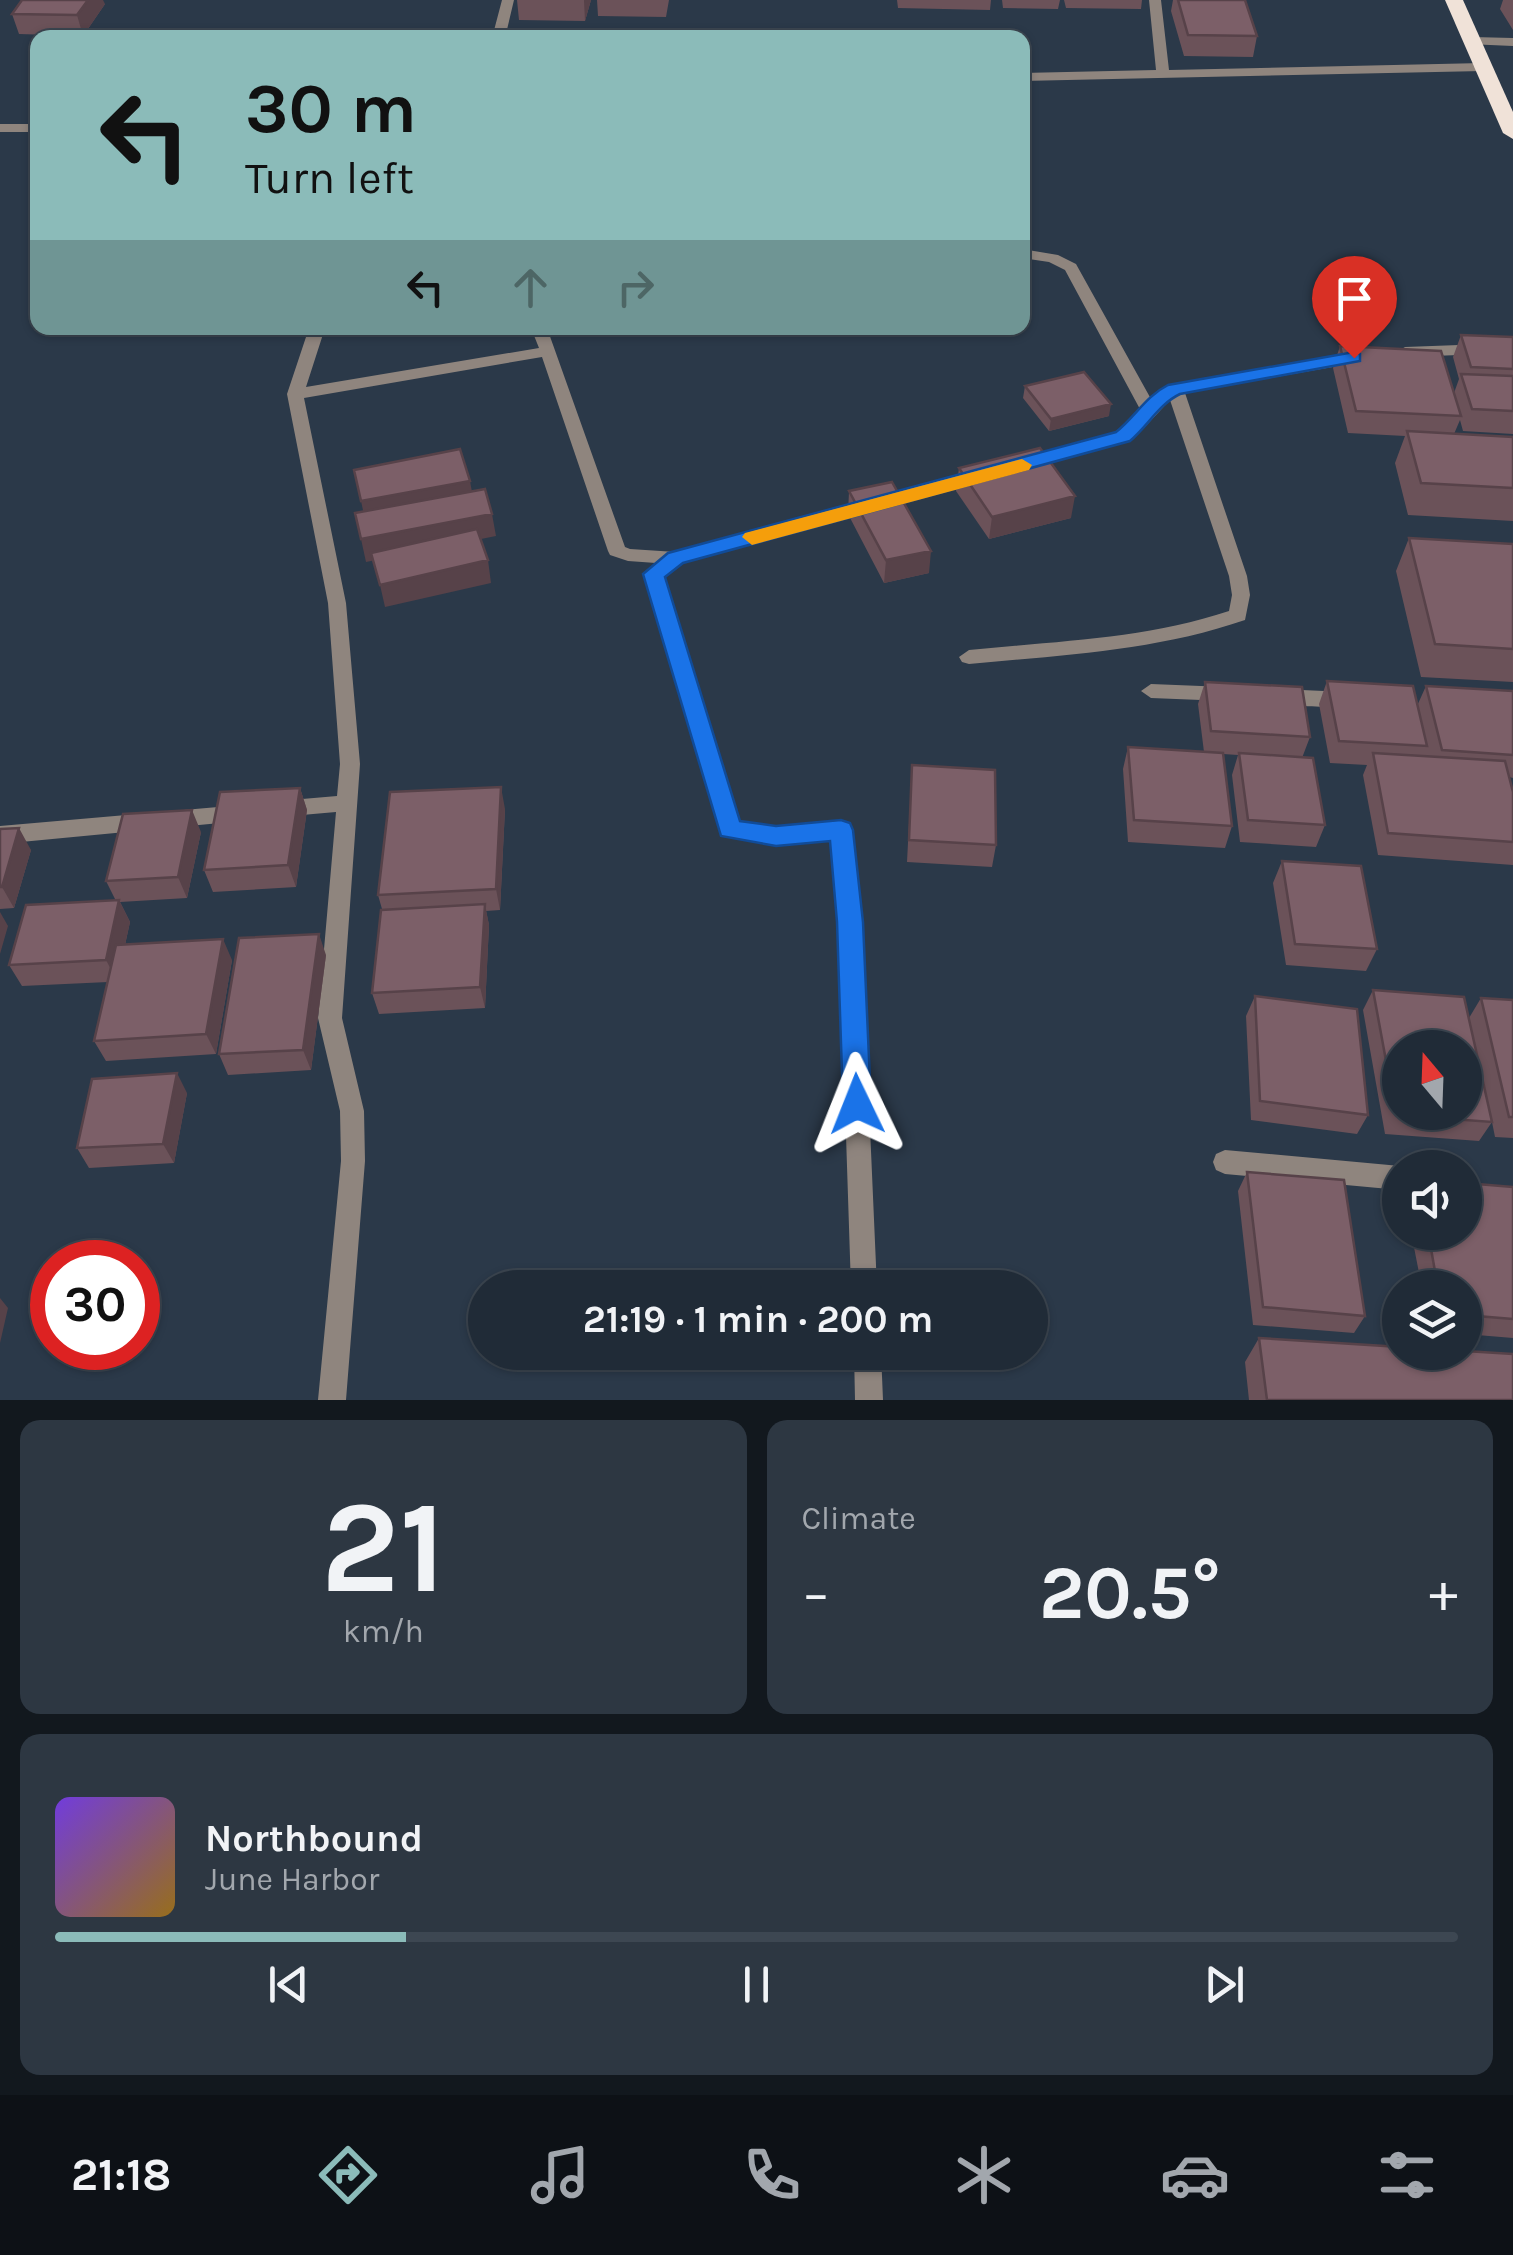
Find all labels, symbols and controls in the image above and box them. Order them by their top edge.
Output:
text: 30 m [245,68,417,150]
icon: left [80,70,210,200]
text: Turn left [245,152,414,204]
pin [1312,256,1397,359]
icon: left [398,260,453,315]
icon: ahead [503,260,558,315]
icon: right [608,260,663,315]
icon: arrive [1327,271,1382,326]
north arrow [1382,1030,1482,1130]
map controls [1382,1030,1482,1370]
position arrow [805,1052,909,1156]
button: sound [1382,1150,1482,1250]
speed limit sign: 30 [30,1240,160,1370]
button: layers [1382,1270,1482,1370]
text: 21:19 · 1 min · 200 m [583,1297,933,1342]
text: 21 [321,1472,446,1624]
text: Climate [802,1500,916,1537]
text: 20.5° [1039,1549,1221,1637]
text: − [802,1561,830,1625]
text: + [1429,1561,1458,1625]
text: km/h [343,1613,424,1650]
text: Northbound [205,1816,423,1861]
text: June Harbor [205,1861,379,1898]
icon: previous [261,1957,316,2012]
icon: pause [729,1957,784,2012]
icon: next [1197,1957,1252,2012]
icon: directions [313,2140,383,2210]
icon: music [525,2140,595,2210]
icon: phone [737,2140,807,2210]
icon: climate [949,2140,1019,2210]
icon: car [1160,2140,1230,2210]
icon: filters [1372,2140,1442,2210]
text: 21:18 [71,2149,171,2201]

